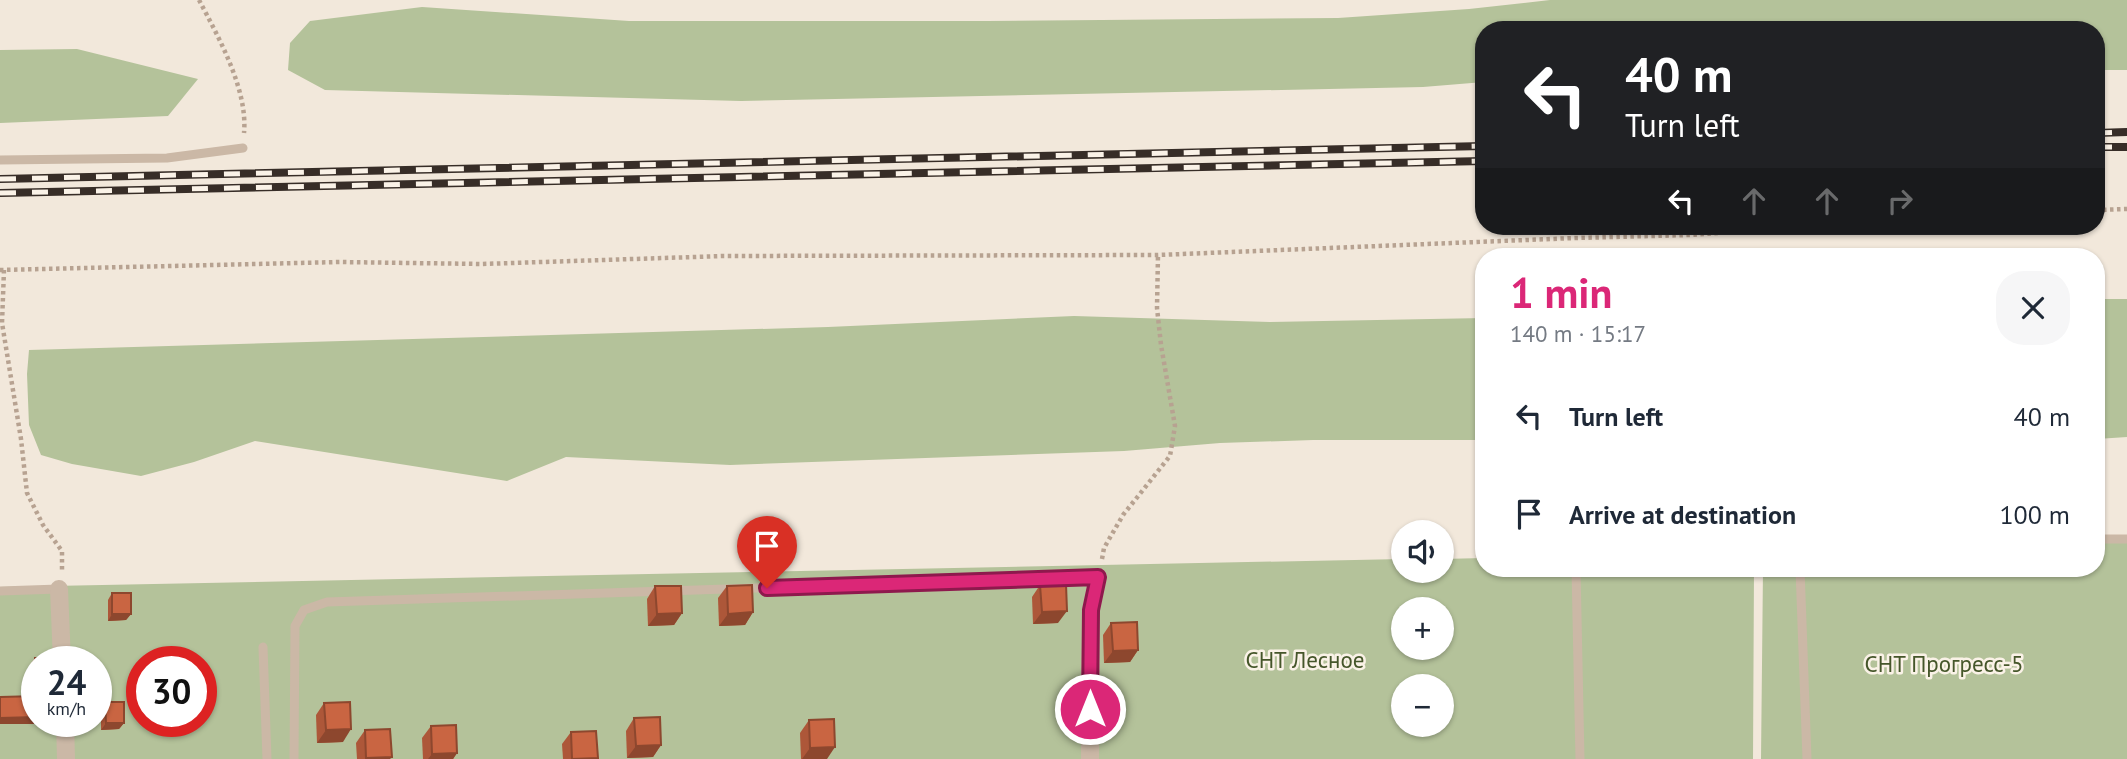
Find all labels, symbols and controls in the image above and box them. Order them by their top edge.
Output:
text: 40 m [1625,42,1732,106]
icon: left [1510,49,1601,140]
text: Turn left [1625,104,1740,146]
icon: left [1662,182,1700,220]
icon: ahead [1735,182,1773,220]
icon: ahead [1808,182,1846,220]
icon: right [1881,182,1919,220]
text: 1 min [1510,265,1612,320]
button: close [1996,271,2070,345]
text: 140 m · 15:17 [1510,319,1646,348]
icon: left [1510,397,1548,435]
text: Turn left [1569,400,1663,433]
text: 40 m [2014,400,2070,433]
icon: arrive [1510,495,1548,533]
text: Arrive at destination [1569,498,1796,531]
text: 100 m [1999,498,2070,531]
pin [737,516,797,588]
map controls [1391,520,1454,737]
button: sound [1391,520,1454,583]
icon: arrive [748,527,786,565]
button: + [1391,597,1454,660]
park label: СНТ Лесное [1246,645,1364,674]
speed limit sign: 30 [126,646,217,737]
park label: СНТ Прогресс-5 [1865,649,2023,678]
text: 24 [47,659,86,705]
position arrow [1053,672,1127,746]
button: − [1391,674,1454,737]
text: km/h [47,697,86,720]

